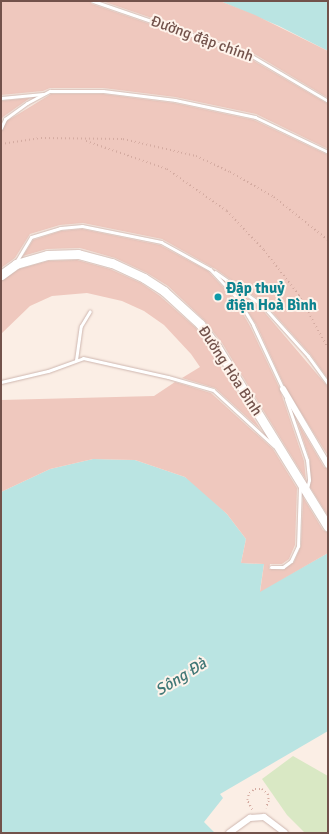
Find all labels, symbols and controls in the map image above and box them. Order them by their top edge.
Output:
street label: Đường đập chính [148,12,256,66]
place label: Đập thuỷ điện Hoà Bình [226,279,317,314]
marker: Đập thuỷ điện Hoà Bình [213,292,223,302]
street label: Đường Hòa Bình [194,323,266,419]
water label: Sông Đà [152,654,210,700]

